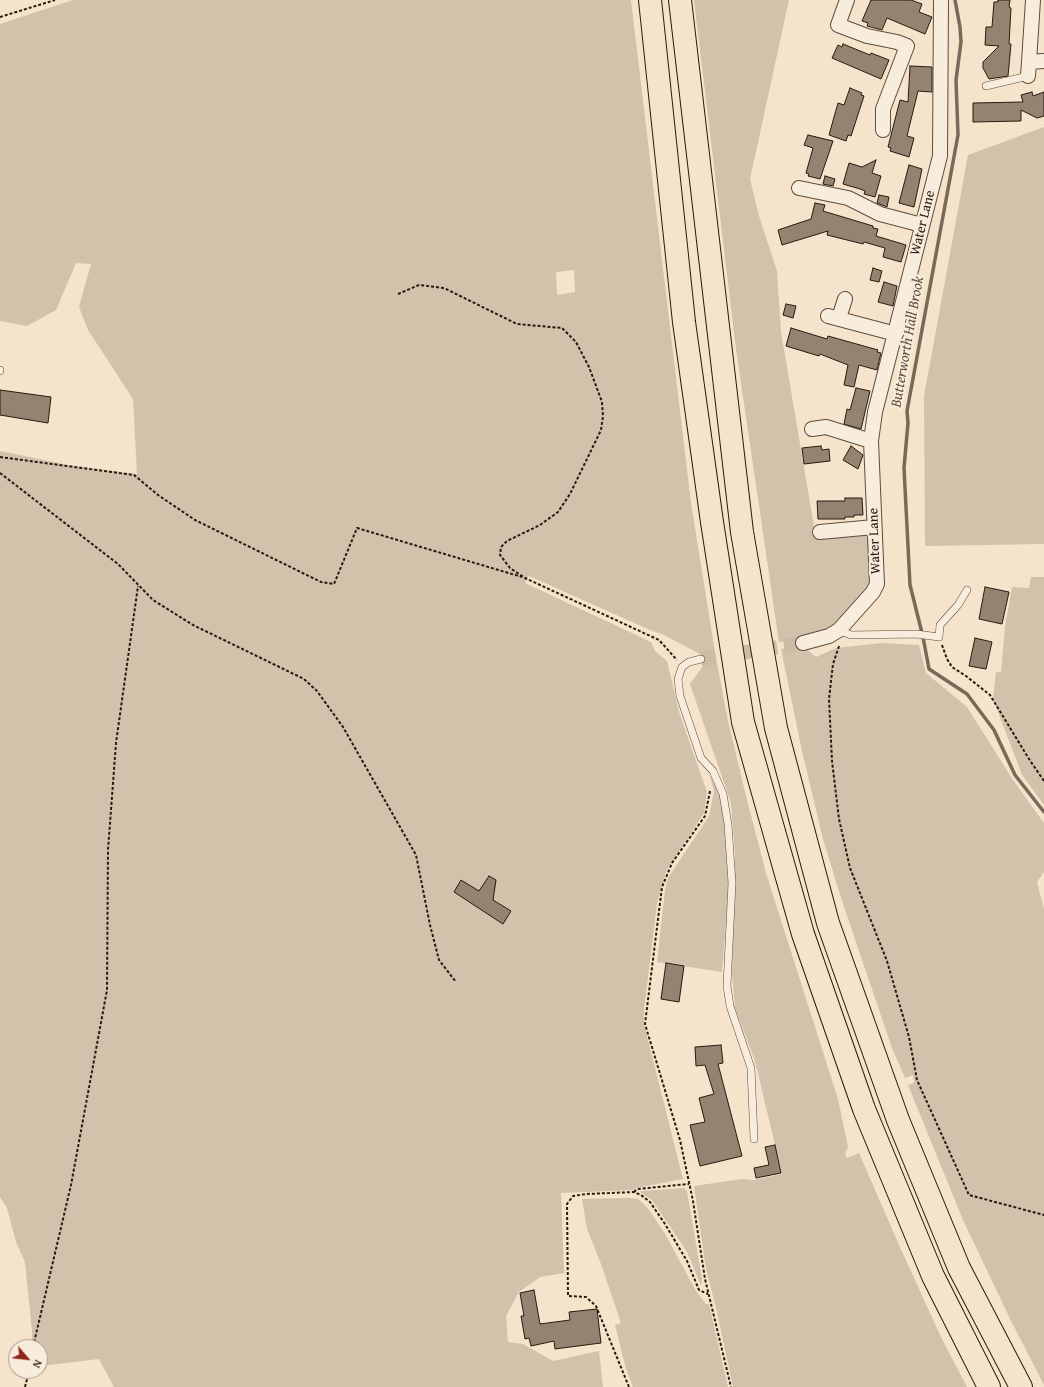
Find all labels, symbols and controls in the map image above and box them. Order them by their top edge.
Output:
street label: Water Lane [907,189,939,257]
water label: Butterworth Hall Brook [888,275,928,409]
street label: Water Lane [865,508,885,574]
north arrow [8,1339,48,1379]
text: N [29,1357,47,1371]

